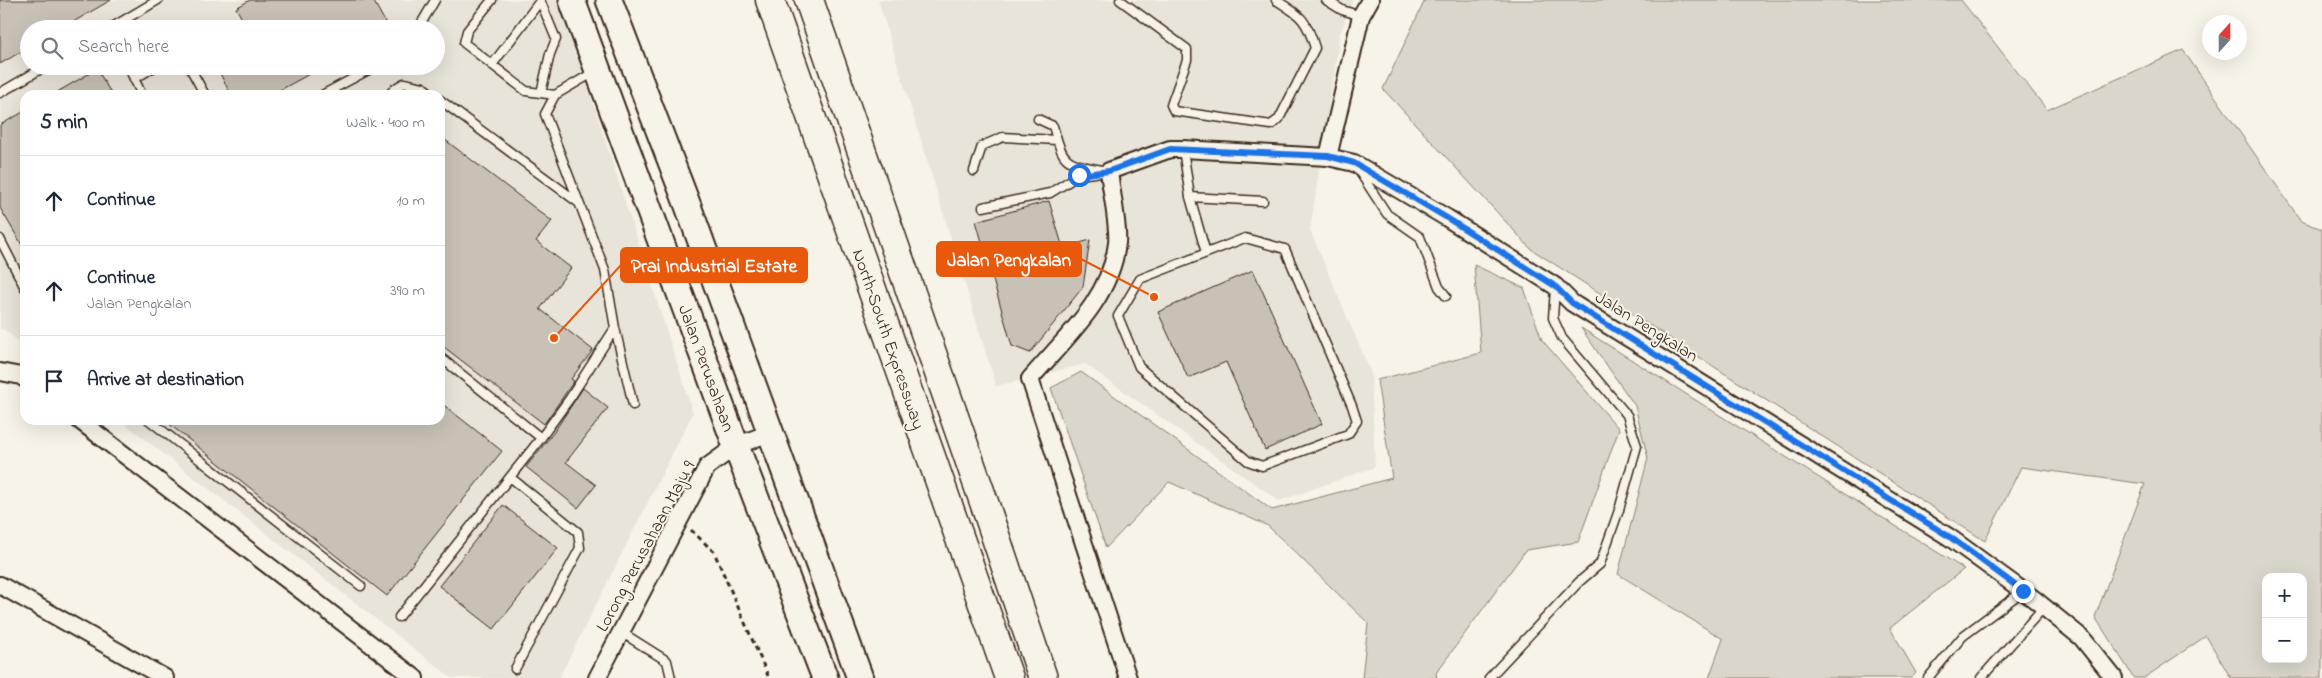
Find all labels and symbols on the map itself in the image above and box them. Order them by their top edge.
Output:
north arrow [2202,15,2247,60]
route start [1068,164,1091,187]
callout: Jalan Pengkalan [937,242,1081,276]
street label: North–South Expressway [844,246,930,433]
callout: Prai Industrial Estate [621,248,807,282]
text: Jalan Pengkalan [947,248,1071,277]
text: Prai Industrial Estate [631,254,797,281]
street label: Jalan Pengkalan [1589,286,1703,371]
street label: Jalan Perusahaan [670,301,740,436]
street label: Lorong Perusahaan Maju 9 [591,456,704,638]
route end [2012,580,2035,603]

